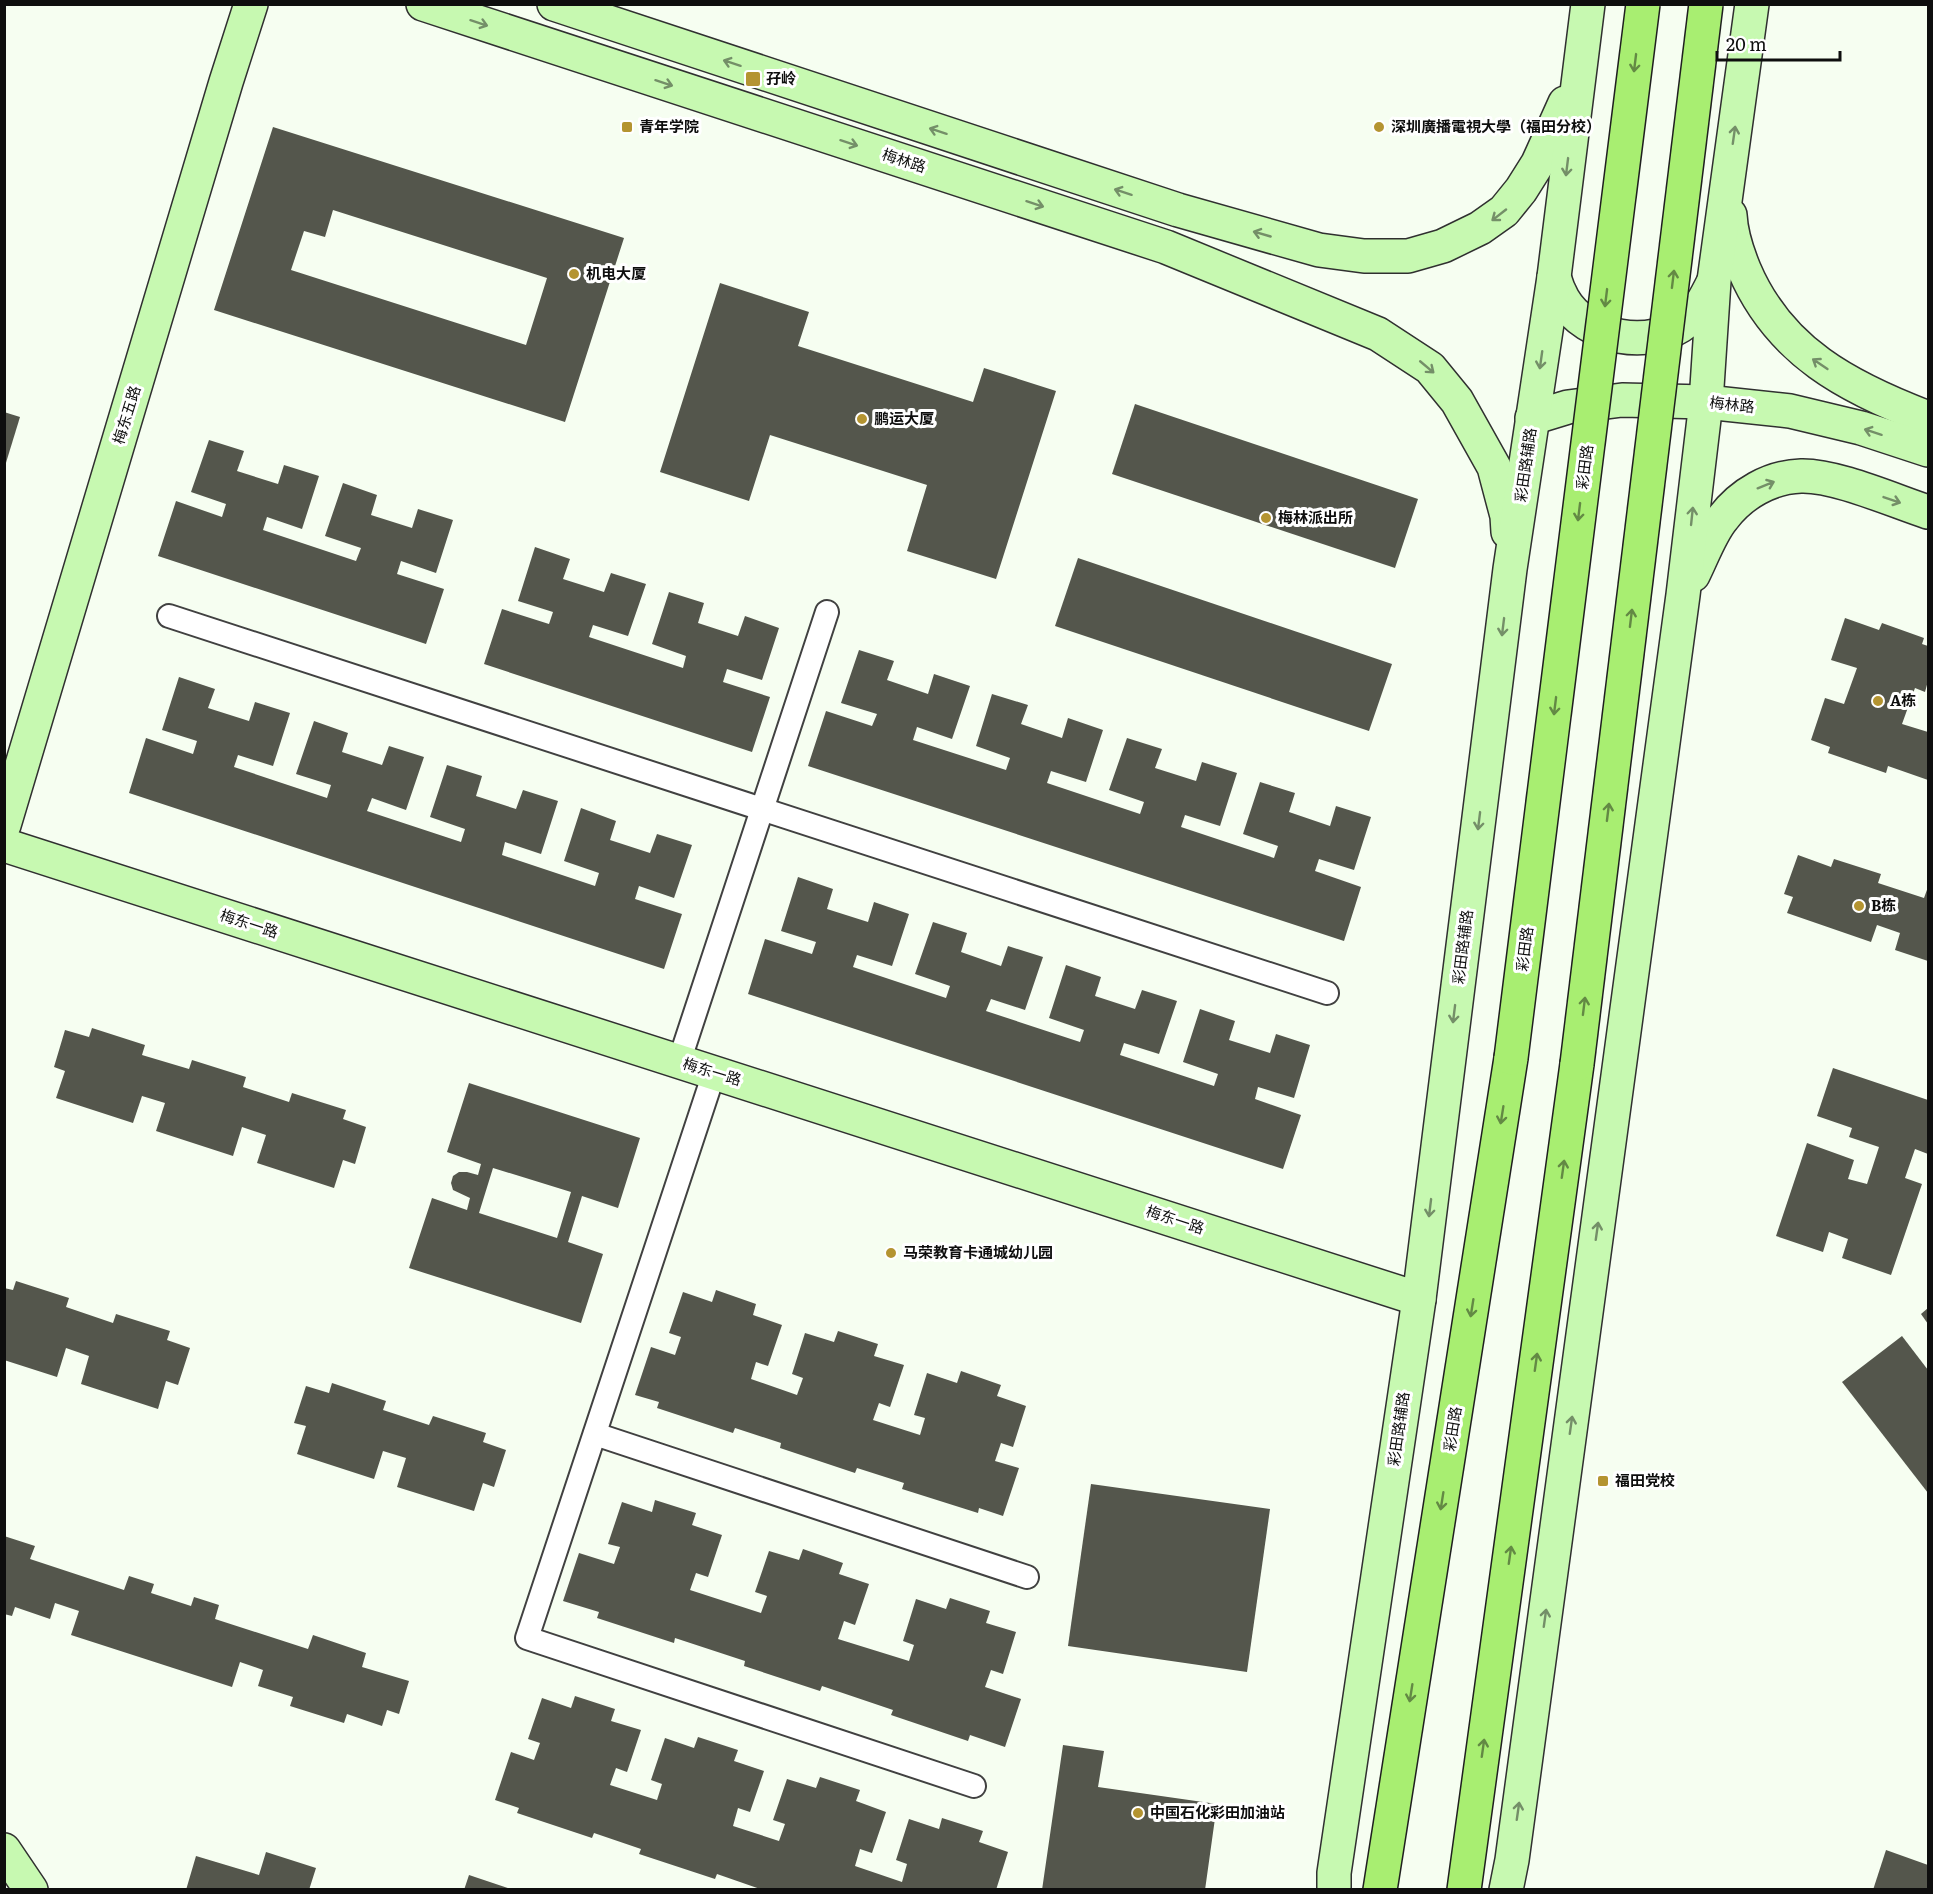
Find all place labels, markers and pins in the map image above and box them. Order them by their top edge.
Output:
place label: 孖岭 [766,66,796,89]
marker: 孖岭 [744,70,762,88]
place label: 青年学院 [639,114,699,137]
place label: 深圳廣播電視大學（福田分校） [1391,114,1601,137]
marker: 青年学院 [620,120,634,134]
marker: 深圳廣播電視大學（福田分校） [1372,120,1386,134]
place label: 机电大厦 [586,261,646,284]
marker: 机电大厦 [567,267,581,281]
place label: 鹏运大厦 [874,406,934,429]
marker: 鹏运大厦 [855,412,869,426]
place label: 梅林派出所 [1278,505,1353,528]
marker: 梅林派出所 [1259,511,1273,525]
place label: A栋 [1890,688,1916,711]
marker: A栋 [1871,694,1885,708]
place label: B栋 [1871,893,1896,916]
marker: B栋 [1852,899,1866,913]
place label: 马荣教育卡通城幼儿园 [903,1240,1053,1263]
marker: 马荣教育卡通城幼儿园 [884,1246,898,1260]
place label: 福田党校 [1615,1468,1675,1491]
marker: 福田党校 [1596,1474,1610,1488]
place label: 中国石化彩田加油站 [1150,1800,1285,1823]
marker: 中国石化彩田加油站 [1131,1806,1145,1820]

